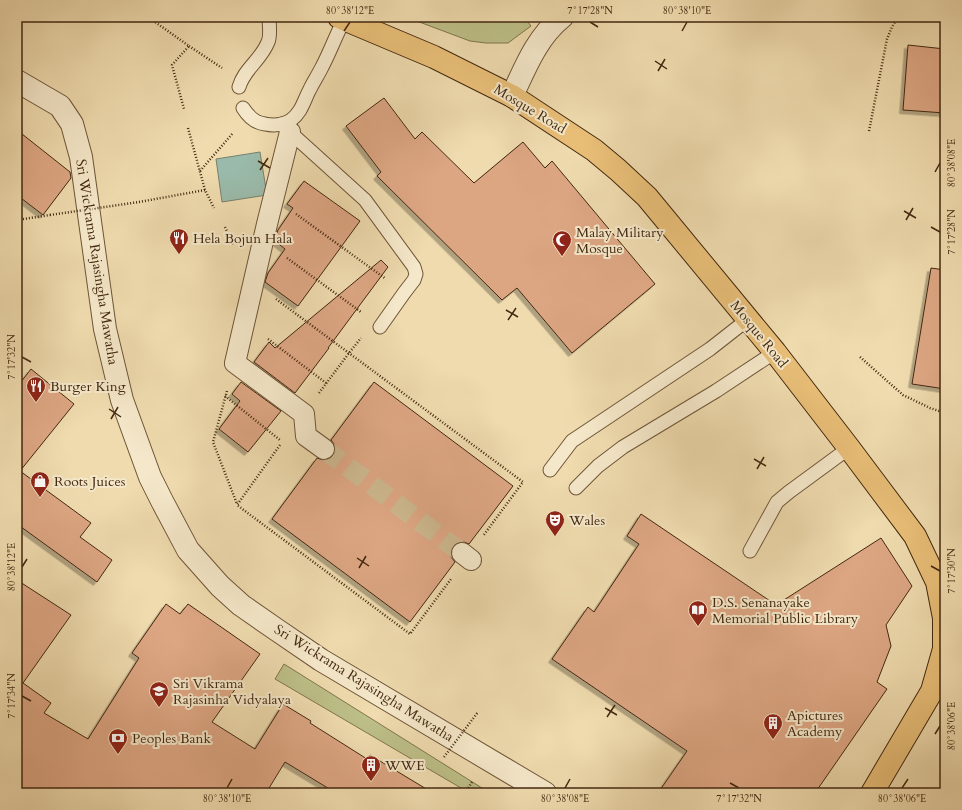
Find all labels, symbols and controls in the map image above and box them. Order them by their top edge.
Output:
text: 80°38'12"E [326,4,374,18]
text: 7°17'28"N [567,4,613,18]
text: 80°38'10"E [663,4,711,18]
street label: Mosque Road [490,80,570,138]
text: 80°38'08"E [945,139,959,187]
street label: Sri Wickrama Rajasingha Mawatha [71,158,123,366]
text: 7°17'28"N [945,209,959,255]
place label: Malay Military Mosque [576,223,664,258]
restaurant icon: Hela Bojun Hala [168,227,190,255]
place label: Hela Bojun Hala [193,229,292,248]
mosque icon: Malay Military Mosque [551,229,573,257]
street label: Mosque Road [726,296,792,372]
text: 7°17'32"N [5,334,19,380]
restaurant icon: Burger King [25,375,47,403]
place label: Burger King [50,377,126,396]
shop icon: Roots Juices [29,470,51,498]
place label: Roots Juices [54,472,126,491]
theatre icon: Wales [544,509,566,537]
place label: Wales [568,511,605,530]
text: 80°38'12"E [5,543,19,591]
text: 7°17'30"N [945,548,959,594]
place label: D.S. Senanayake Memorial Public Library [712,593,859,628]
library icon: D.S. Senanayake Memorial Public Library [687,599,709,627]
street label: Sri Wickrama Rajasingha Mawatha [271,620,457,746]
text: 7°17'34"N [5,673,19,719]
place label: Sri Vikrama Rajasinha Vidyalaya [173,674,291,709]
school or university icon: Sri Vikrama Rajasinha Vidyalaya [148,680,170,708]
text: 80°38'06"E [945,702,959,750]
place label: Apictures Academy [787,706,843,741]
building icon: Apictures Academy [762,712,784,740]
bank icon: Peoples Bank [107,727,129,755]
place label: Peoples Bank [132,729,212,748]
building icon: WWE [360,754,382,782]
place label: WWE [384,756,425,775]
text: 80°38'10"E [203,792,251,806]
text: 80°38'08"E [541,792,589,806]
text: 7°17'32"N [716,792,762,806]
text: 80°38'06"E [878,792,926,806]

